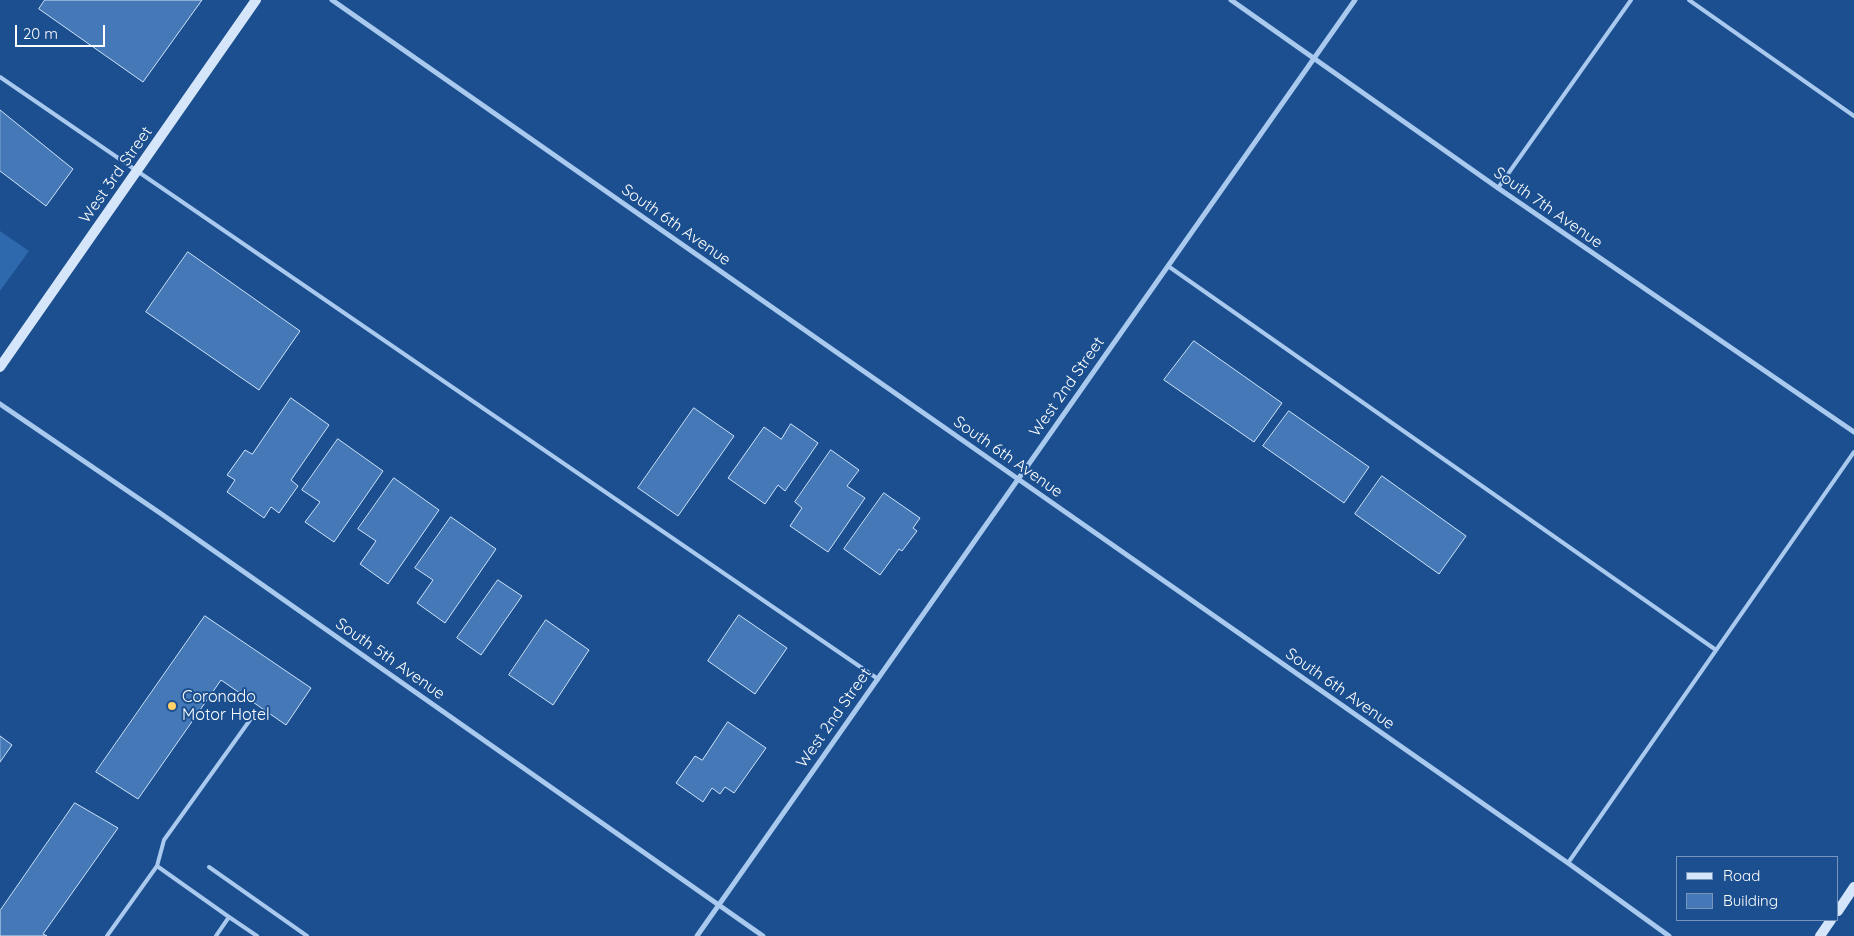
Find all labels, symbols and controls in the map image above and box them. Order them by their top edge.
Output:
scale bar [18,15,108,47]
text: 20 m [23,24,58,43]
street label: West 3rd Street [76,123,156,227]
street label: South 7th Avenue [1490,163,1606,253]
street label: South 6th Avenue [618,180,734,270]
street label: West 2nd Street [1025,333,1109,441]
street label: South 6th Avenue [950,412,1066,502]
street label: South 5th Avenue [332,614,448,704]
street label: South 6th Avenue [1282,644,1398,734]
street label: West 2nd Street [792,664,876,772]
place label: Coronado Motor Hotel [182,687,270,725]
marker: Coronado Motor Hotel [166,700,178,712]
legend [1676,856,1839,921]
text: Road [1723,866,1760,885]
text: Building [1723,891,1778,910]

